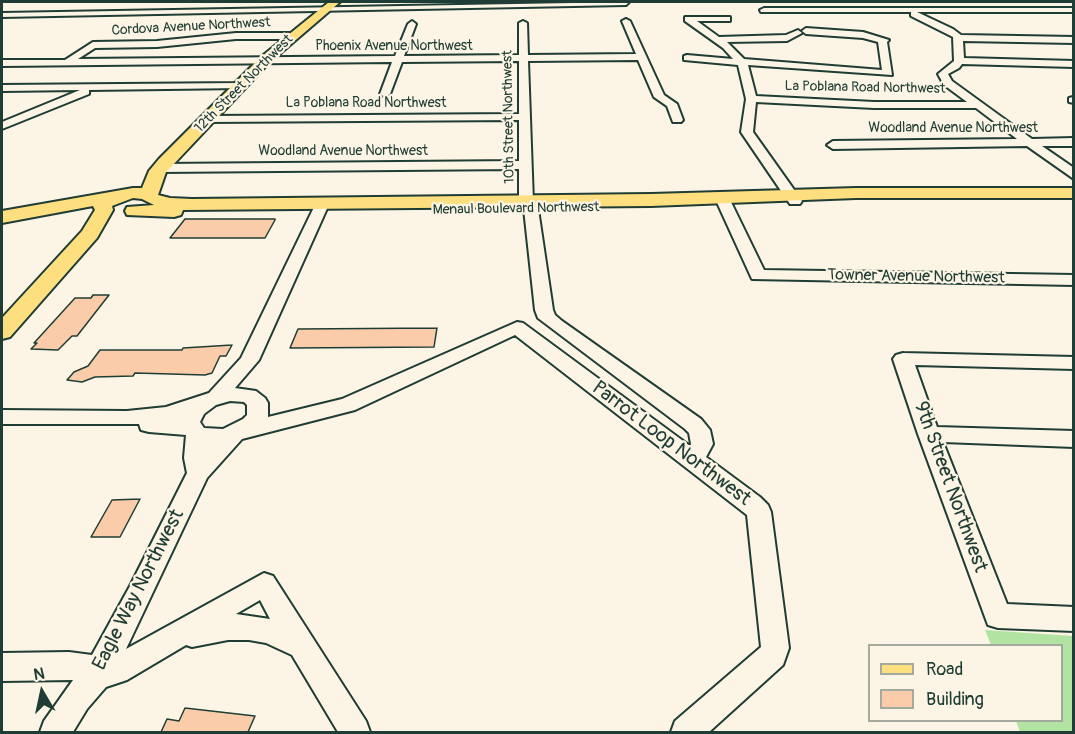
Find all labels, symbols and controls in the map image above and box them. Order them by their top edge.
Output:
street label: Cordova Avenue Northwest [111,14,271,40]
street label: 12th Street Northwest [191,31,297,137]
street label: Phoenix Avenue Northwest [315,38,473,54]
street label: 10th Street Northwest [499,50,519,184]
street label: La Poblana Road Northwest [784,78,946,98]
street label: La Poblana Road Northwest [286,95,446,111]
street label: Woodland Avenue Northwest [868,120,1038,136]
street label: Woodland Avenue Northwest [258,143,428,159]
street label: Menaul Boulevard Northwest [432,199,600,219]
street label: Towner Avenue Northwest [827,266,1005,288]
street label: Parrot Loop Northwest [587,376,755,512]
street label: 9th Street Northwest [908,398,992,576]
street label: Eagle Way Northwest [88,506,190,674]
legend [868,644,1063,722]
text: Road [926,658,963,681]
north arrow [12,662,72,722]
text: N [32,663,46,685]
text: Building [926,688,984,711]

